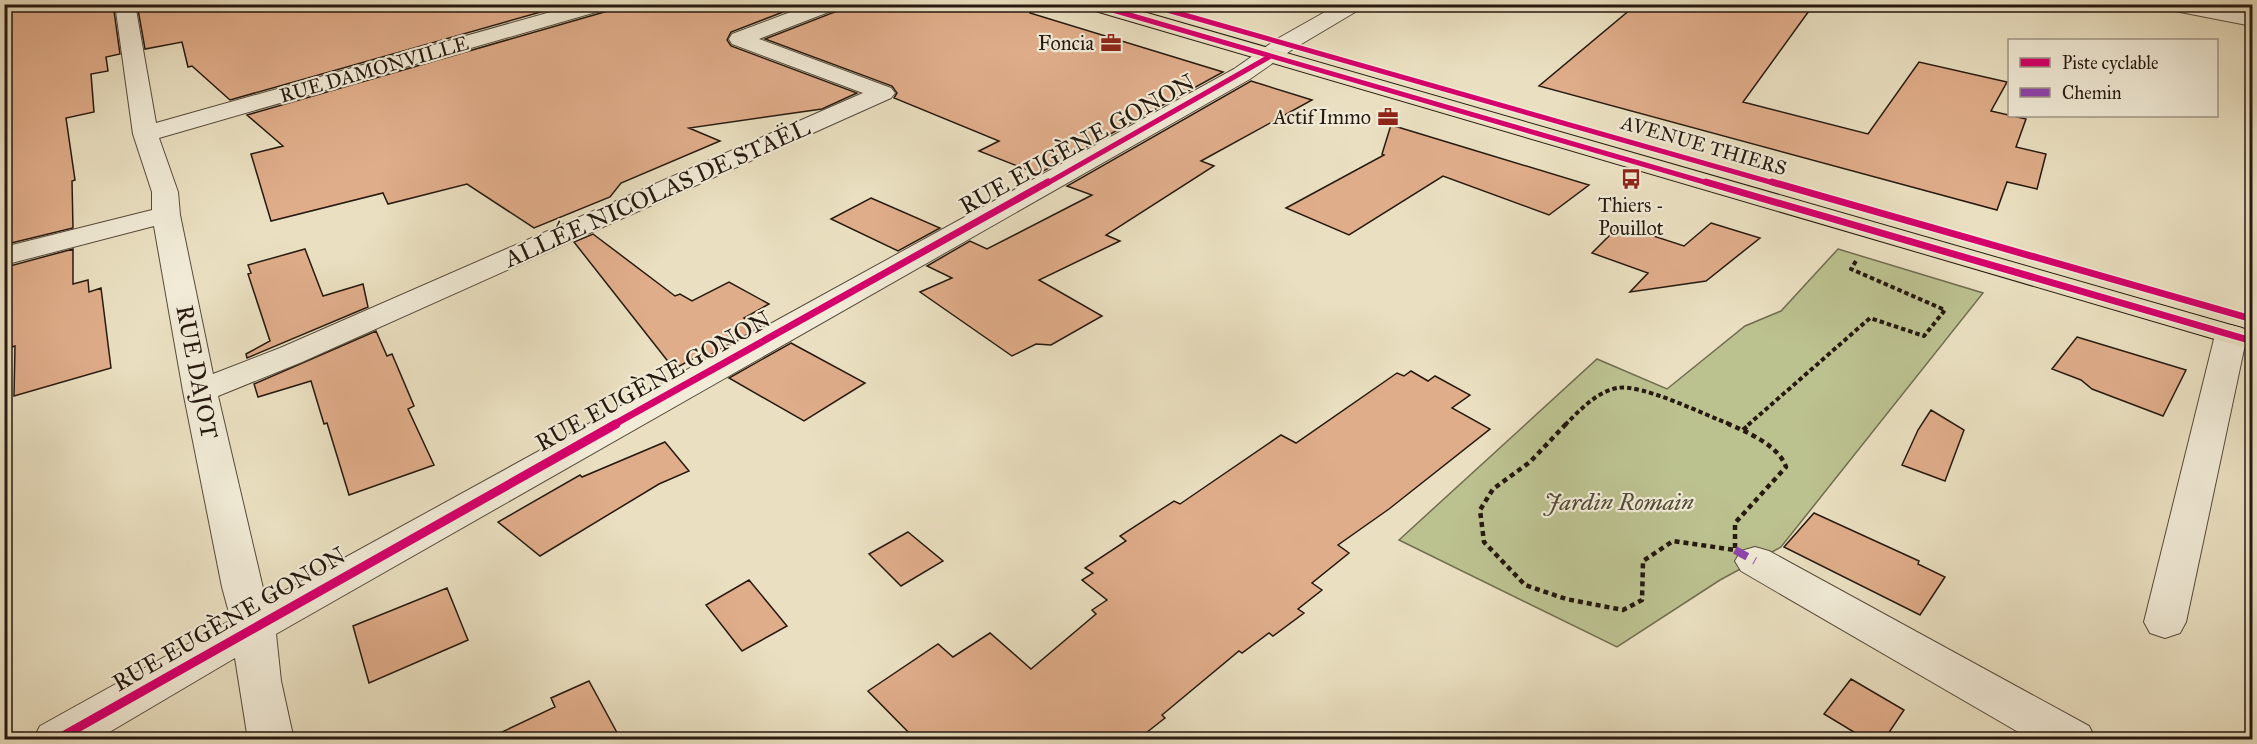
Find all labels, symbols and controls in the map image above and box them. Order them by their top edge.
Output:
street label: RUE DAMONVILLE [277,31,471,107]
place label: Foncia [1038,31,1095,55]
office icon: Foncia [1099,31,1123,55]
legend [2008,39,2218,117]
text: Piste cyclable [2062,52,2159,74]
street label: RUE EUGÈNE GONON [954,67,1200,221]
text: Chemin [2062,82,2122,104]
place label: Actif Immo [1272,105,1371,129]
office icon: Actif Immo [1376,105,1400,129]
street label: AVENUE THIERS [1618,110,1790,180]
street label: ALLÉE NICOLAS DE STAËL [499,112,815,275]
bus stop icon: Thiers - Pouillot [1619,167,1643,191]
place label: Thiers - Pouillot [1598,193,1664,240]
street label: RUE DAJOT [169,303,225,441]
street label: RUE EUGÈNE GONON [530,304,776,458]
park label: Jardin Romain [1542,487,1694,517]
street label: RUE EUGÈNE GONON [107,540,351,698]

